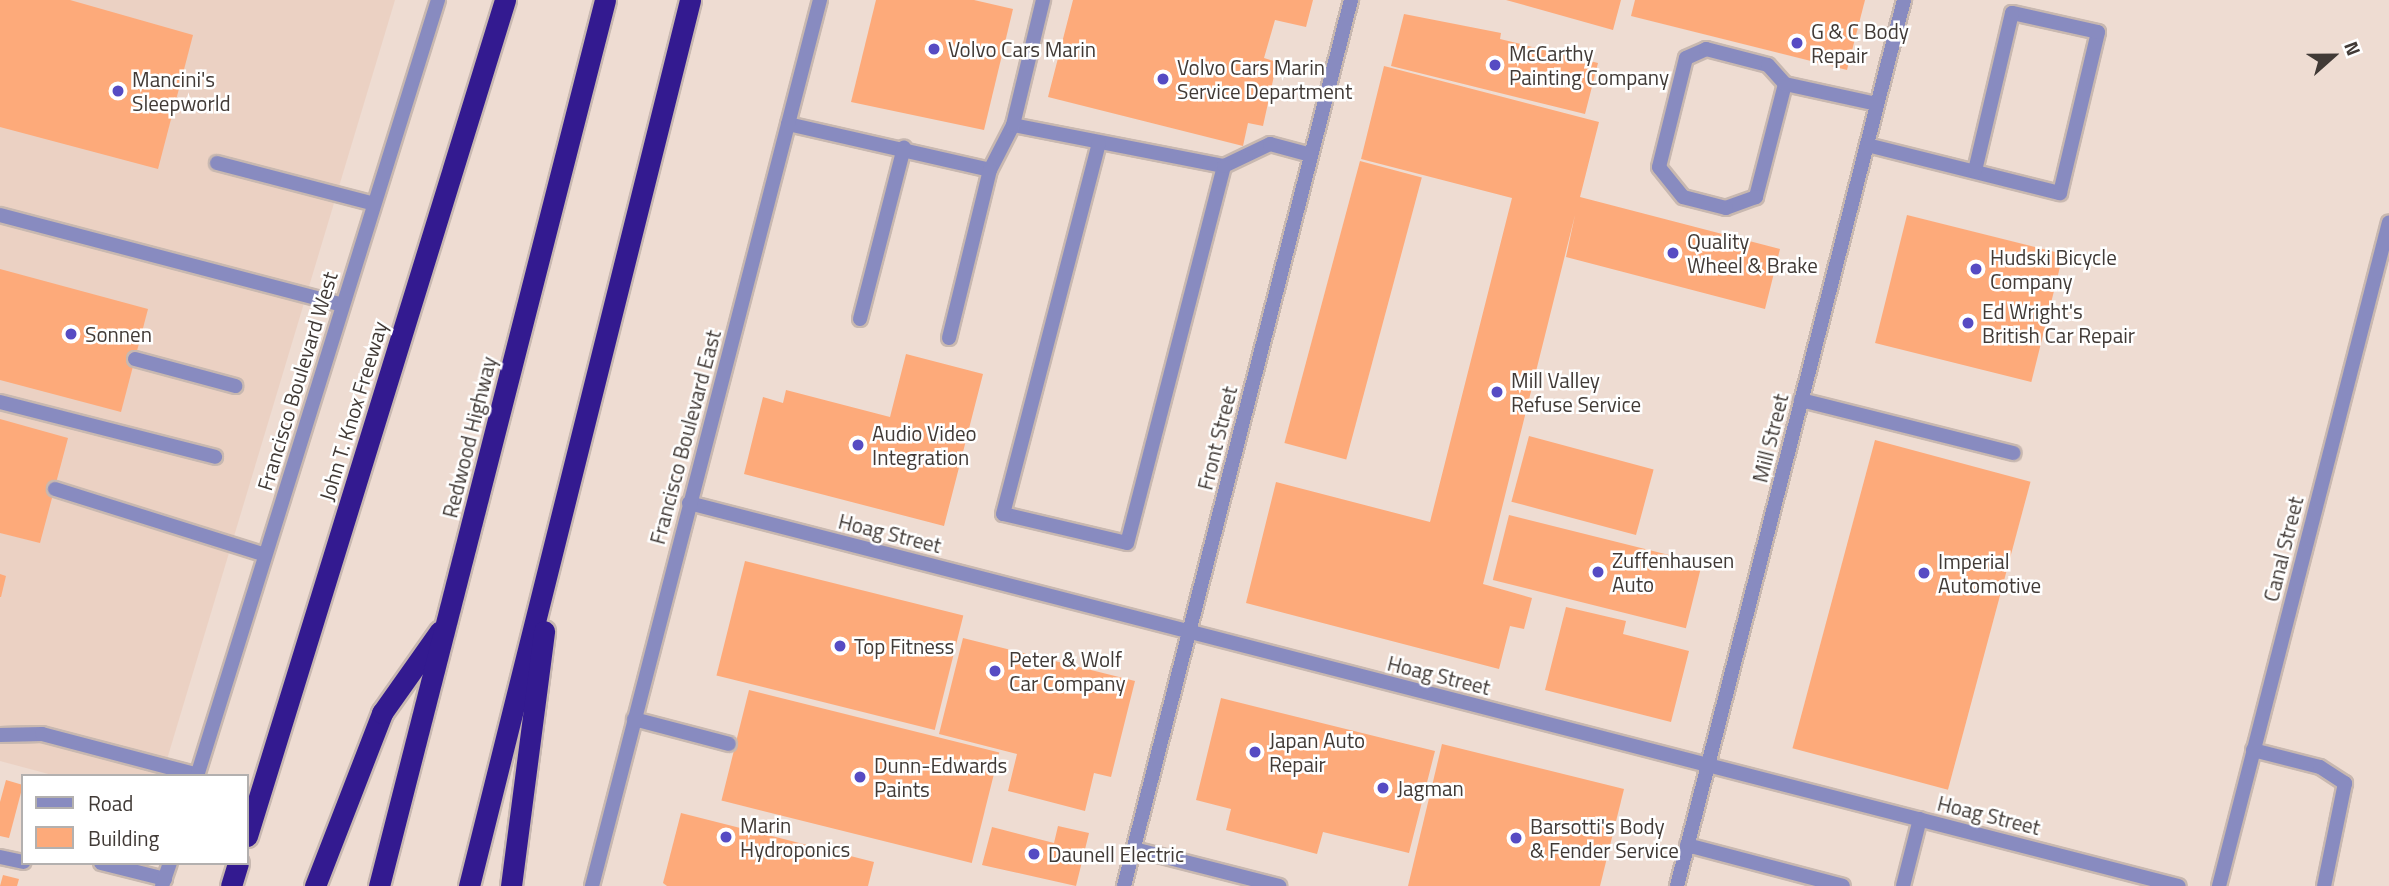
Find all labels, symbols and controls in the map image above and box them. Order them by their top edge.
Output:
place label: G & C Body Repair [1811,18,1909,68]
north arrow [2298,21,2368,91]
marker: G & C Body Repair [1789,35,1805,51]
place label: Volvo Cars Marin [948,36,1096,62]
text: N [2337,37,2369,60]
place label: McCarthy Painting Company [1509,40,1669,90]
marker: Volvo Cars Marin [926,41,942,57]
place label: Volvo Cars Marin Service Department [1177,54,1352,104]
marker: McCarthy Painting Company [1487,57,1503,73]
place label: Mancini's Sleepworld [132,66,231,116]
marker: Volvo Cars Marin Service Department [1155,71,1171,87]
marker: Mancini's Sleepworld [110,83,126,99]
place label: Quality Wheel & Brake [1687,228,1818,278]
place label: Hudski Bicycle Company [1990,244,2117,294]
marker: Quality Wheel & Brake [1665,245,1681,261]
marker: Hudski Bicycle Company [1968,261,1984,277]
street label: Francisco Boulevard West [252,269,342,493]
place label: Ed Wright's British Car Repair [1982,298,2135,348]
marker: Ed Wright's British Car Repair [1960,315,1976,331]
street label: John T. Knox Freeway [314,318,392,504]
place label: Sonnen [85,321,152,347]
marker: Sonnen [63,326,79,342]
street label: Francisco Boulevard East [644,327,726,547]
street label: Redwood Highway [437,354,501,520]
place label: Mill Valley Refuse Service [1511,367,1641,417]
street label: Front Street [1192,383,1242,493]
marker: Mill Valley Refuse Service [1489,384,1505,400]
street label: Mill Street [1747,391,1793,485]
place label: Audio Video Integration [872,420,977,470]
marker: Audio Video Integration [850,437,866,453]
street label: Canal Street [2258,494,2308,604]
street label: Hoag Street [836,508,944,558]
place label: Zuffenhausen Auto [1612,547,1734,597]
place label: Imperial Automotive [1938,548,2041,598]
marker: Zuffenhausen Auto [1590,564,1606,580]
marker: Imperial Automotive [1916,565,1932,581]
place label: Top Fitness [854,633,954,659]
marker: Top Fitness [832,638,848,654]
place label: Peter & Wolf Car Company [1009,646,1126,696]
street label: Hoag Street [1385,650,1493,700]
marker: Peter & Wolf Car Company [987,663,1003,679]
place label: Japan Auto Repair [1269,727,1365,777]
marker: Japan Auto Repair [1247,744,1263,760]
place label: Dunn-Edwards Paints [874,752,1007,802]
marker: Dunn-Edwards Paints [852,769,868,785]
legend [21,774,248,865]
place label: Jagman [1397,775,1464,801]
marker: Jagman [1375,780,1391,796]
text: Road [88,787,133,819]
street label: Hoag Street [1935,790,2043,840]
place label: Marin Hydroponics [740,812,850,862]
place label: Barsotti's Body & Fender Service [1530,813,1679,863]
text: Building [88,822,159,854]
marker: Marin Hydroponics [718,829,734,845]
marker: Barsotti's Body & Fender Service [1508,830,1524,846]
place label: Daunell Electric [1048,841,1184,867]
marker: Daunell Electric [1026,846,1042,862]

